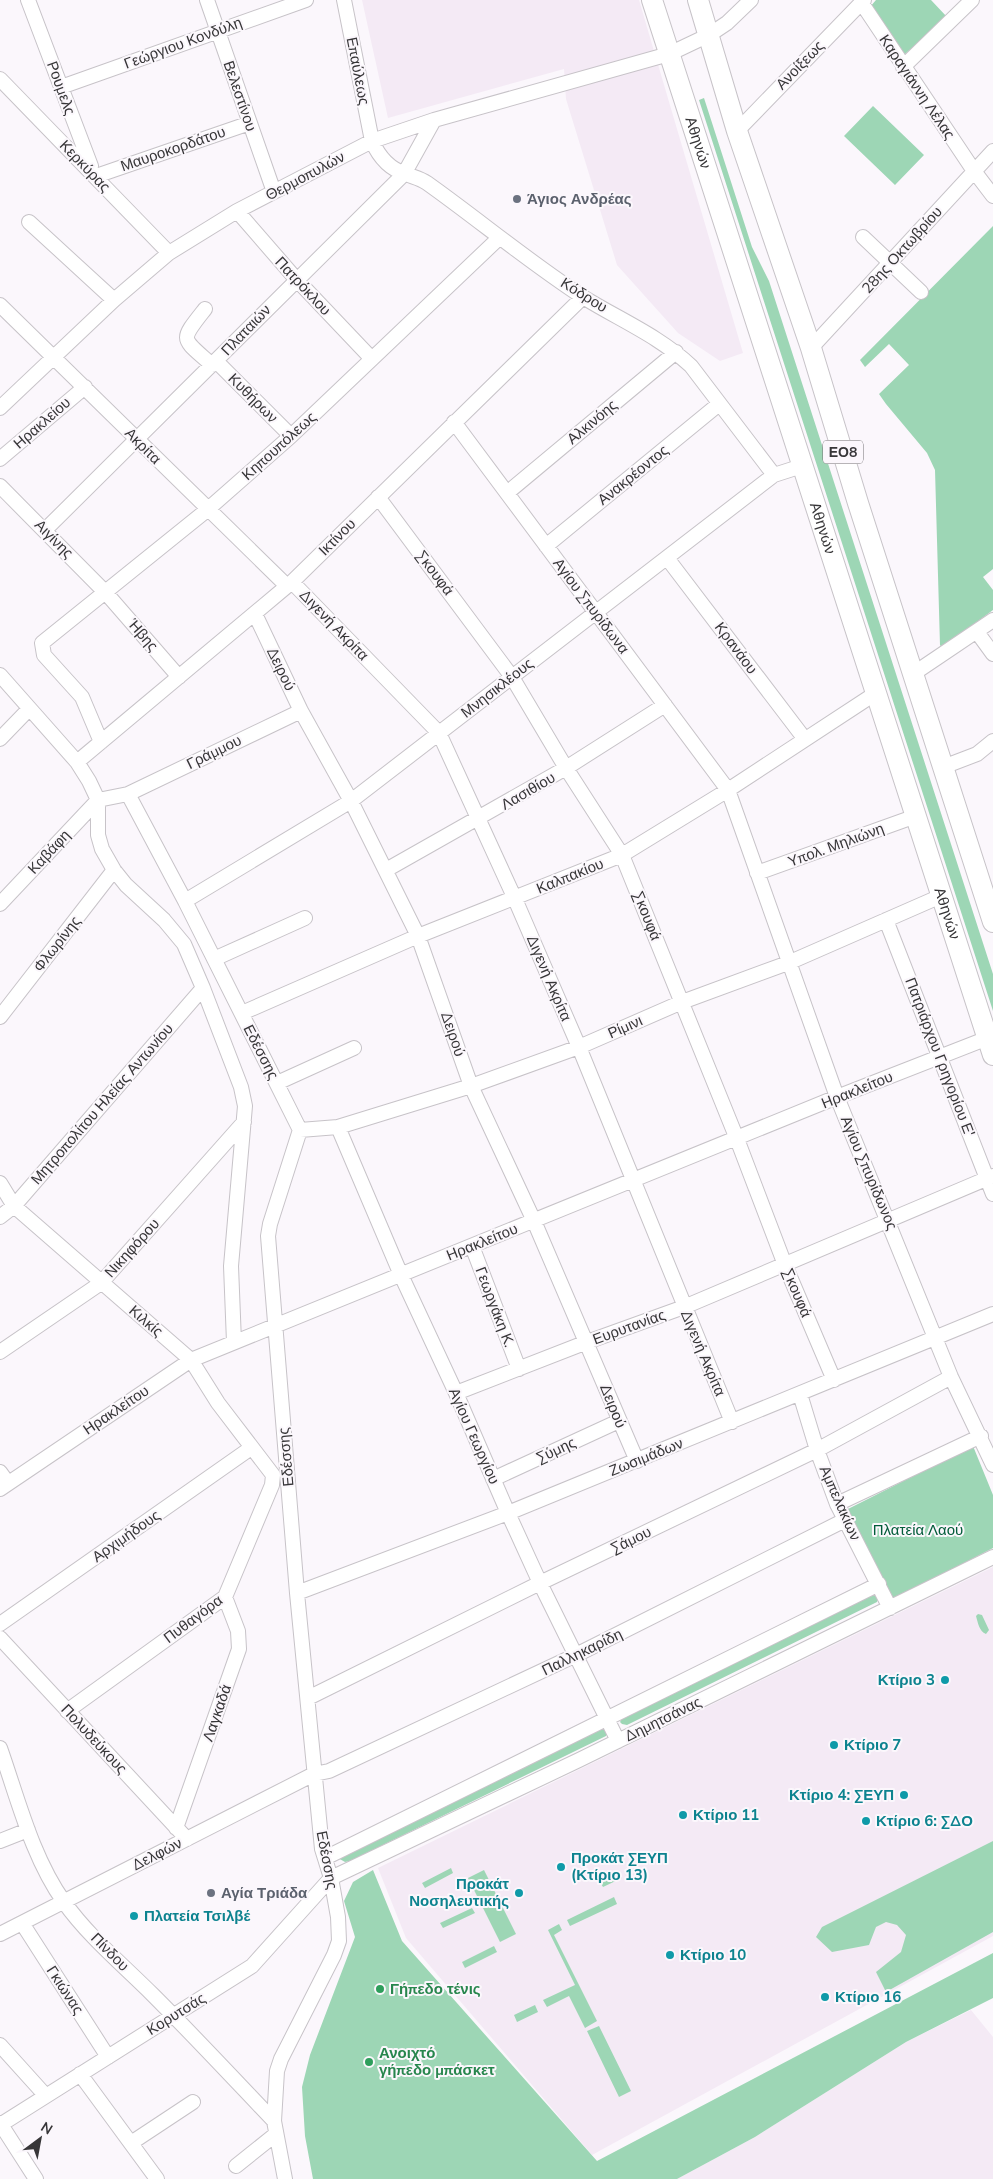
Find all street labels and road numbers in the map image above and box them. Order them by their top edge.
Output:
street label: Γεώργιου Κονδύλη [121,12,245,74]
street label: Καραγιάννη Λέλας [875,31,959,143]
street label: Επαύλεως [342,35,374,107]
street label: Ανοίξεως [772,36,828,94]
street label: Ρουμελς [42,58,80,118]
street label: Βελεστίνου [219,58,261,134]
street label: Αθηνών [680,114,716,171]
street label: Μαυροκορδάτου [118,122,228,176]
street label: Κερκύρας [55,136,115,196]
street label: Θερμοπυλών [262,147,348,205]
street label: 28ης Οκτωβρίου [857,202,947,298]
street label: Πατρόκλου [271,252,335,320]
street label: Κόδρου [557,273,611,317]
street label: Πλαταιών [217,300,275,360]
street label: Κυθήρων [224,369,282,427]
street label: Ηρακλείου [9,393,75,453]
street label: Αλκινόης [563,395,621,449]
street label: Κηπουπόλεως [237,407,321,485]
street label: Ακρίτα [120,423,166,469]
street label: Ανακρέοντος [593,440,673,510]
road number: ΕΟ8 [823,441,863,464]
street label: Αθηνών [805,500,840,557]
street label: Ικτίνου [314,514,360,560]
street label: Αιγίνης [30,515,78,563]
street label: Σκουφά [412,547,459,600]
street label: Αγίου Σπυρίδωνα [548,554,634,658]
street label: Διγενή Ακρίτα [295,585,373,665]
street label: Ήβης [123,614,163,655]
street label: Κρανάου [710,618,762,678]
street label: Δειρού [262,644,300,694]
street label: Μνησικλέους [457,654,537,722]
street label: Γράμμου [183,730,245,774]
street label: Λασιθίου [497,767,559,815]
street label: Υπολ. Μηλιώνη [785,818,887,872]
street label: Καβάφη [23,825,75,879]
street label: Καλπακίου [533,853,607,899]
street label: Αθηνών [930,885,965,942]
street label: Σκουφά [628,888,666,944]
street label: Φλωρίνης [29,912,85,976]
street label: Διγενή Ακρίτα [522,932,576,1025]
street label: Πατριάρχου Γρηγορίου Ε' [900,975,980,1139]
street label: Δειρού [436,1009,470,1059]
street label: Ρίμινι [605,1011,645,1043]
street label: Μητροπολίτου Ηλείας Αντωνίου [26,1019,178,1189]
street label: Εδέσσης [239,1021,283,1083]
street label: Ηρακλείτου [818,1067,896,1113]
street label: Αγίου Σπυρίδωνος [836,1113,902,1233]
street label: Νικηφόρου [100,1214,164,1282]
street label: Ηρακλείτου [443,1219,521,1265]
street label: Γεωργάκη Κ. [471,1264,519,1350]
street label: Σκουφά [778,1265,816,1321]
street label: Κιλκίς [125,1301,167,1341]
street label: Ευρυτανίας [590,1305,668,1349]
street label: Διγενή Ακρίτα [676,1307,730,1400]
street label: Ηρακλείτου [79,1381,153,1439]
street label: Δειρού [595,1381,631,1431]
street label: Αγίου Γεωργίου [444,1385,504,1487]
street label: Εδέσσης [273,1427,299,1487]
street label: Σύμης [533,1432,579,1468]
street label: Ζωσιμάδων [606,1433,686,1481]
street label: Αμπελακίων [815,1462,865,1544]
street label: Αρχιμήδους [88,1505,164,1567]
street label: Σάμου [607,1522,655,1558]
street label: Πυθαγόρα [159,1590,227,1648]
street label: Παλληκαρίδη [538,1624,626,1680]
street label: Λαγκαδά [198,1681,236,1744]
street label: Δημητσάνας [621,1692,705,1746]
street label: Πολυδεύκους [56,1700,132,1778]
street label: Εδέσσης [312,1829,342,1891]
street label: Δελφών [128,1833,186,1875]
street label: Πίνδου [86,1928,134,1976]
street label: Γκιώνας [42,1962,88,2018]
street label: Κορυτσάς [143,1988,209,2040]

